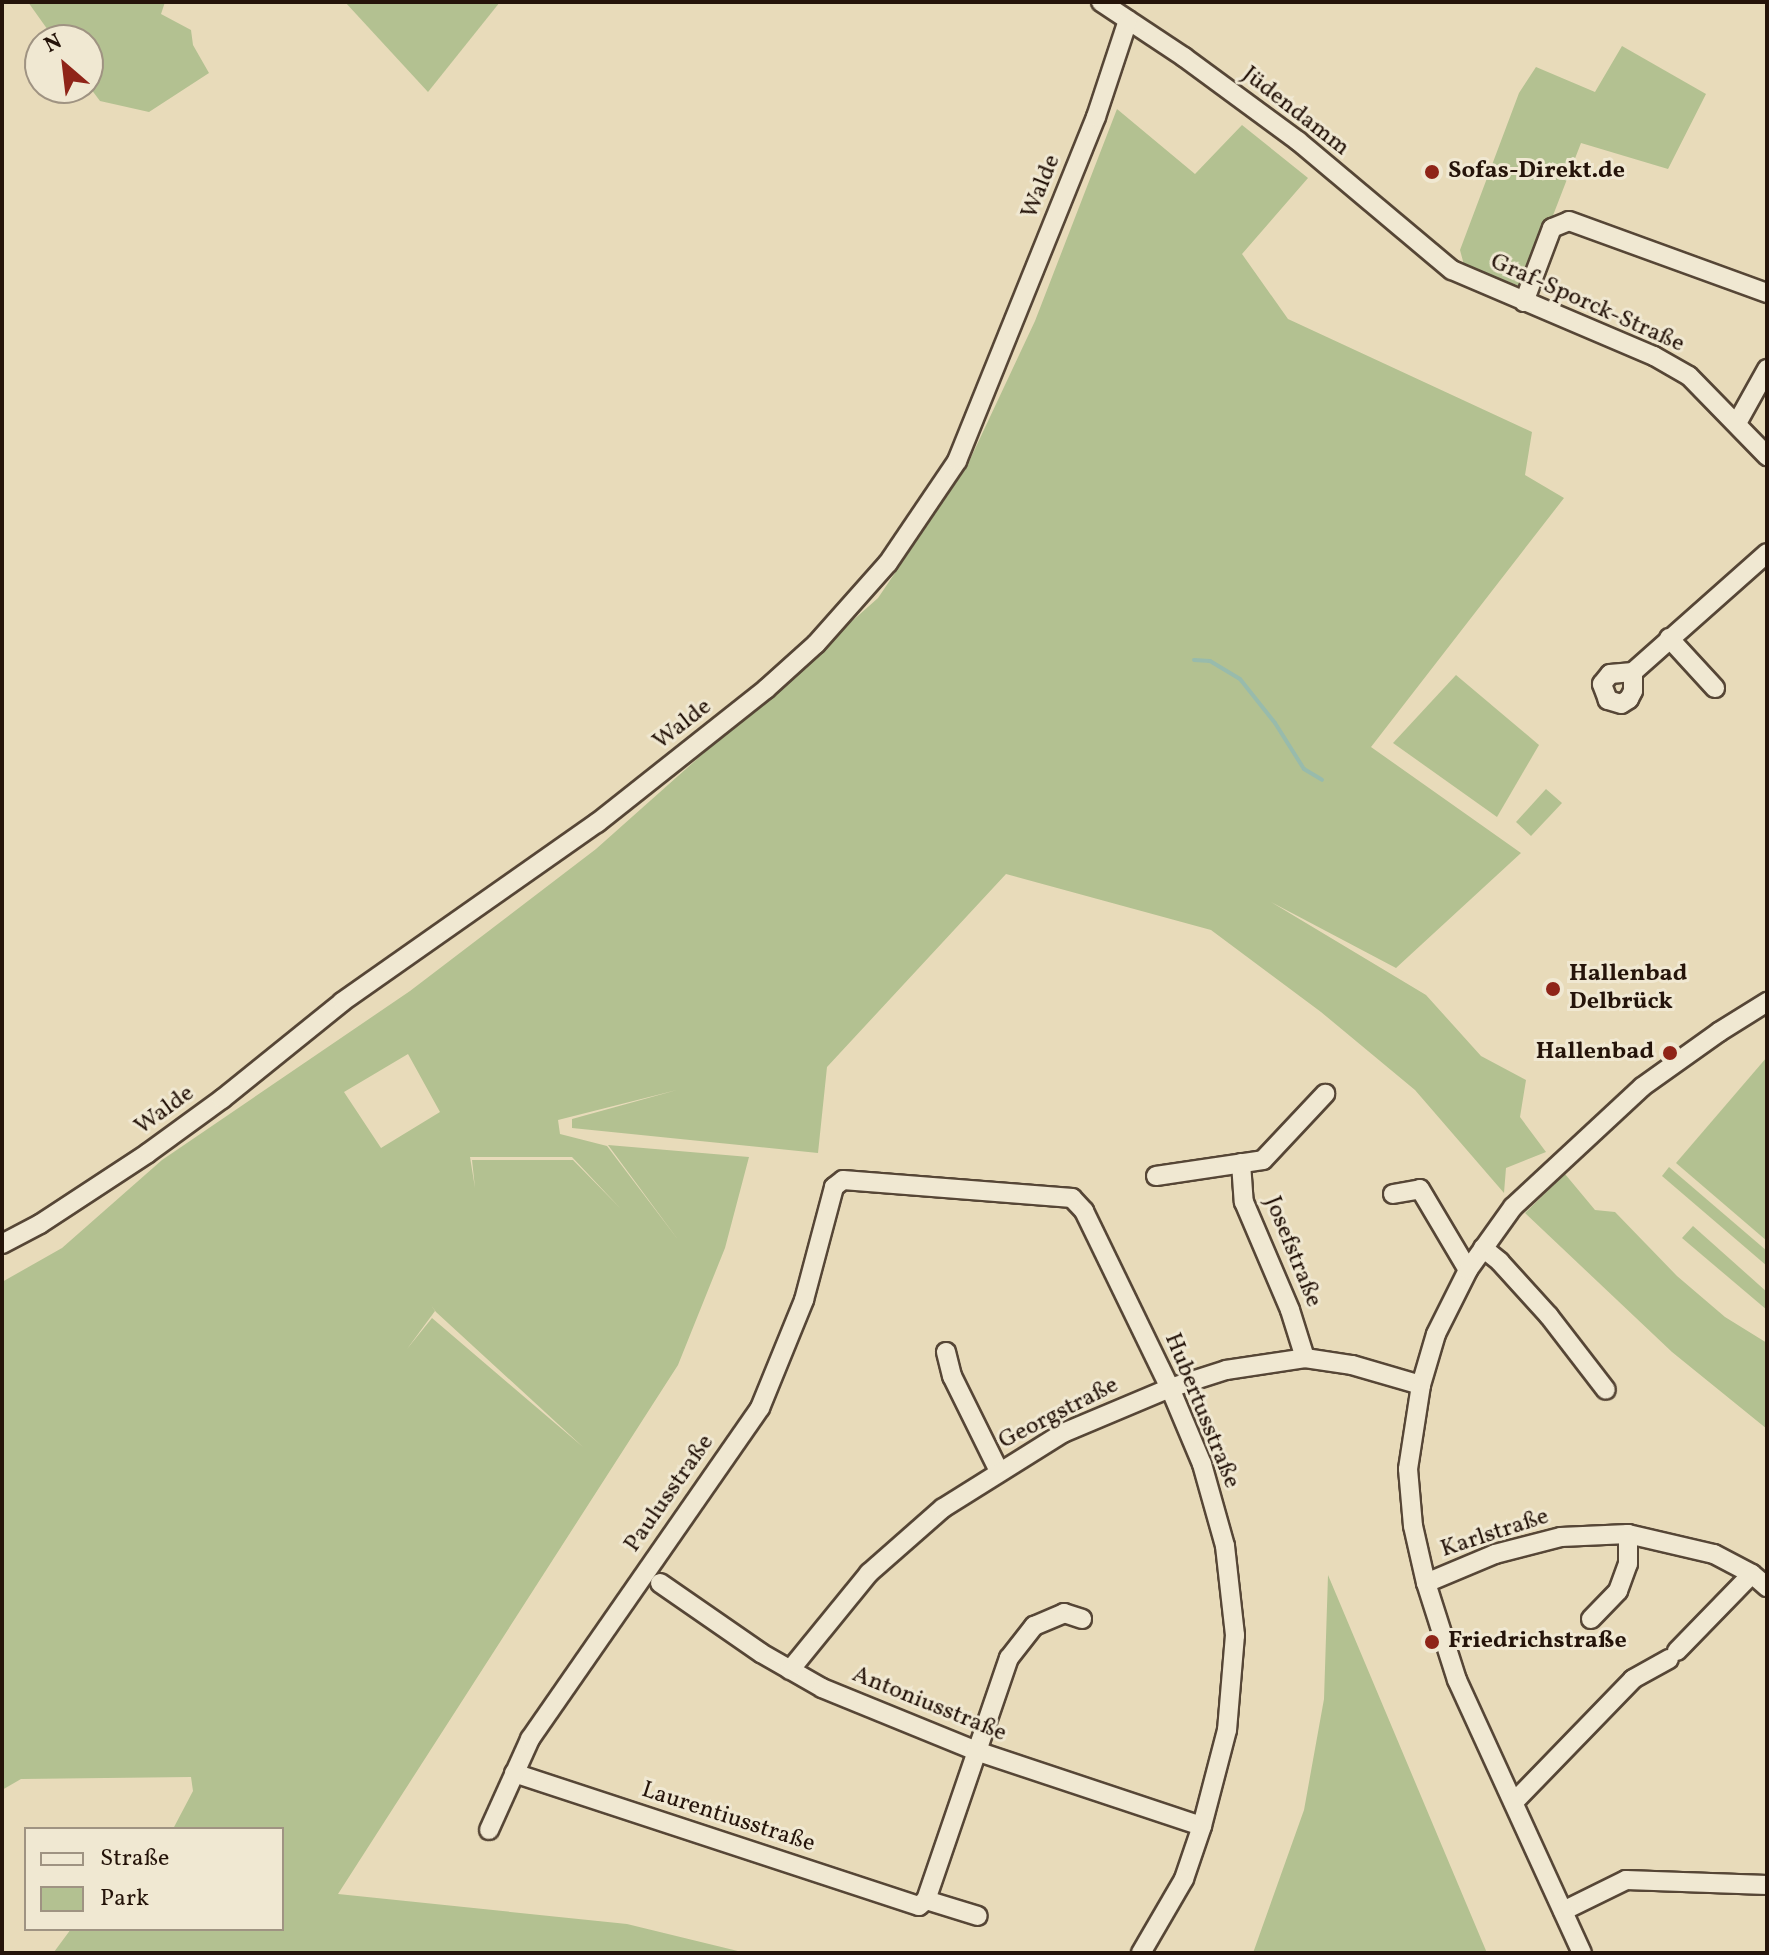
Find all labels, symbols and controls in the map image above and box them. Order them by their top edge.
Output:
north arrow [24,24,104,104]
text: N [39,27,68,62]
street label: Jüdendamm [1235,61,1355,163]
street label: Walde [1016,151,1068,223]
place label: Sofas-Direkt.de [1448,158,1625,186]
marker: Sofas-Direkt.de [1423,163,1441,181]
street label: Graf-Sporck-Straße [1486,248,1688,360]
street label: Walde [648,693,718,757]
place label: Hallenbad Delbrück [1569,961,1687,1017]
marker: Hallenbad Delbrück [1544,980,1562,998]
place label: Hallenbad [1536,1039,1654,1067]
marker: Hallenbad [1661,1044,1679,1062]
street label: Walde [130,1080,200,1142]
street label: Josefstraße [1257,1192,1327,1312]
street label: Hubertusstraße [1157,1329,1245,1493]
street label: Georgstraße [994,1372,1124,1456]
street label: Paulusstraße [619,1430,721,1558]
street label: Karlstraße [1437,1503,1553,1565]
place label: Friedrichstraße [1448,1628,1627,1656]
marker: Friedrichstraße [1423,1633,1441,1651]
street label: Antoniusstraße [848,1661,1010,1749]
street label: Laurentiusstraße [638,1776,818,1860]
legend [24,1827,284,1931]
text: Straße [100,1842,169,1876]
text: Park [100,1882,149,1916]

